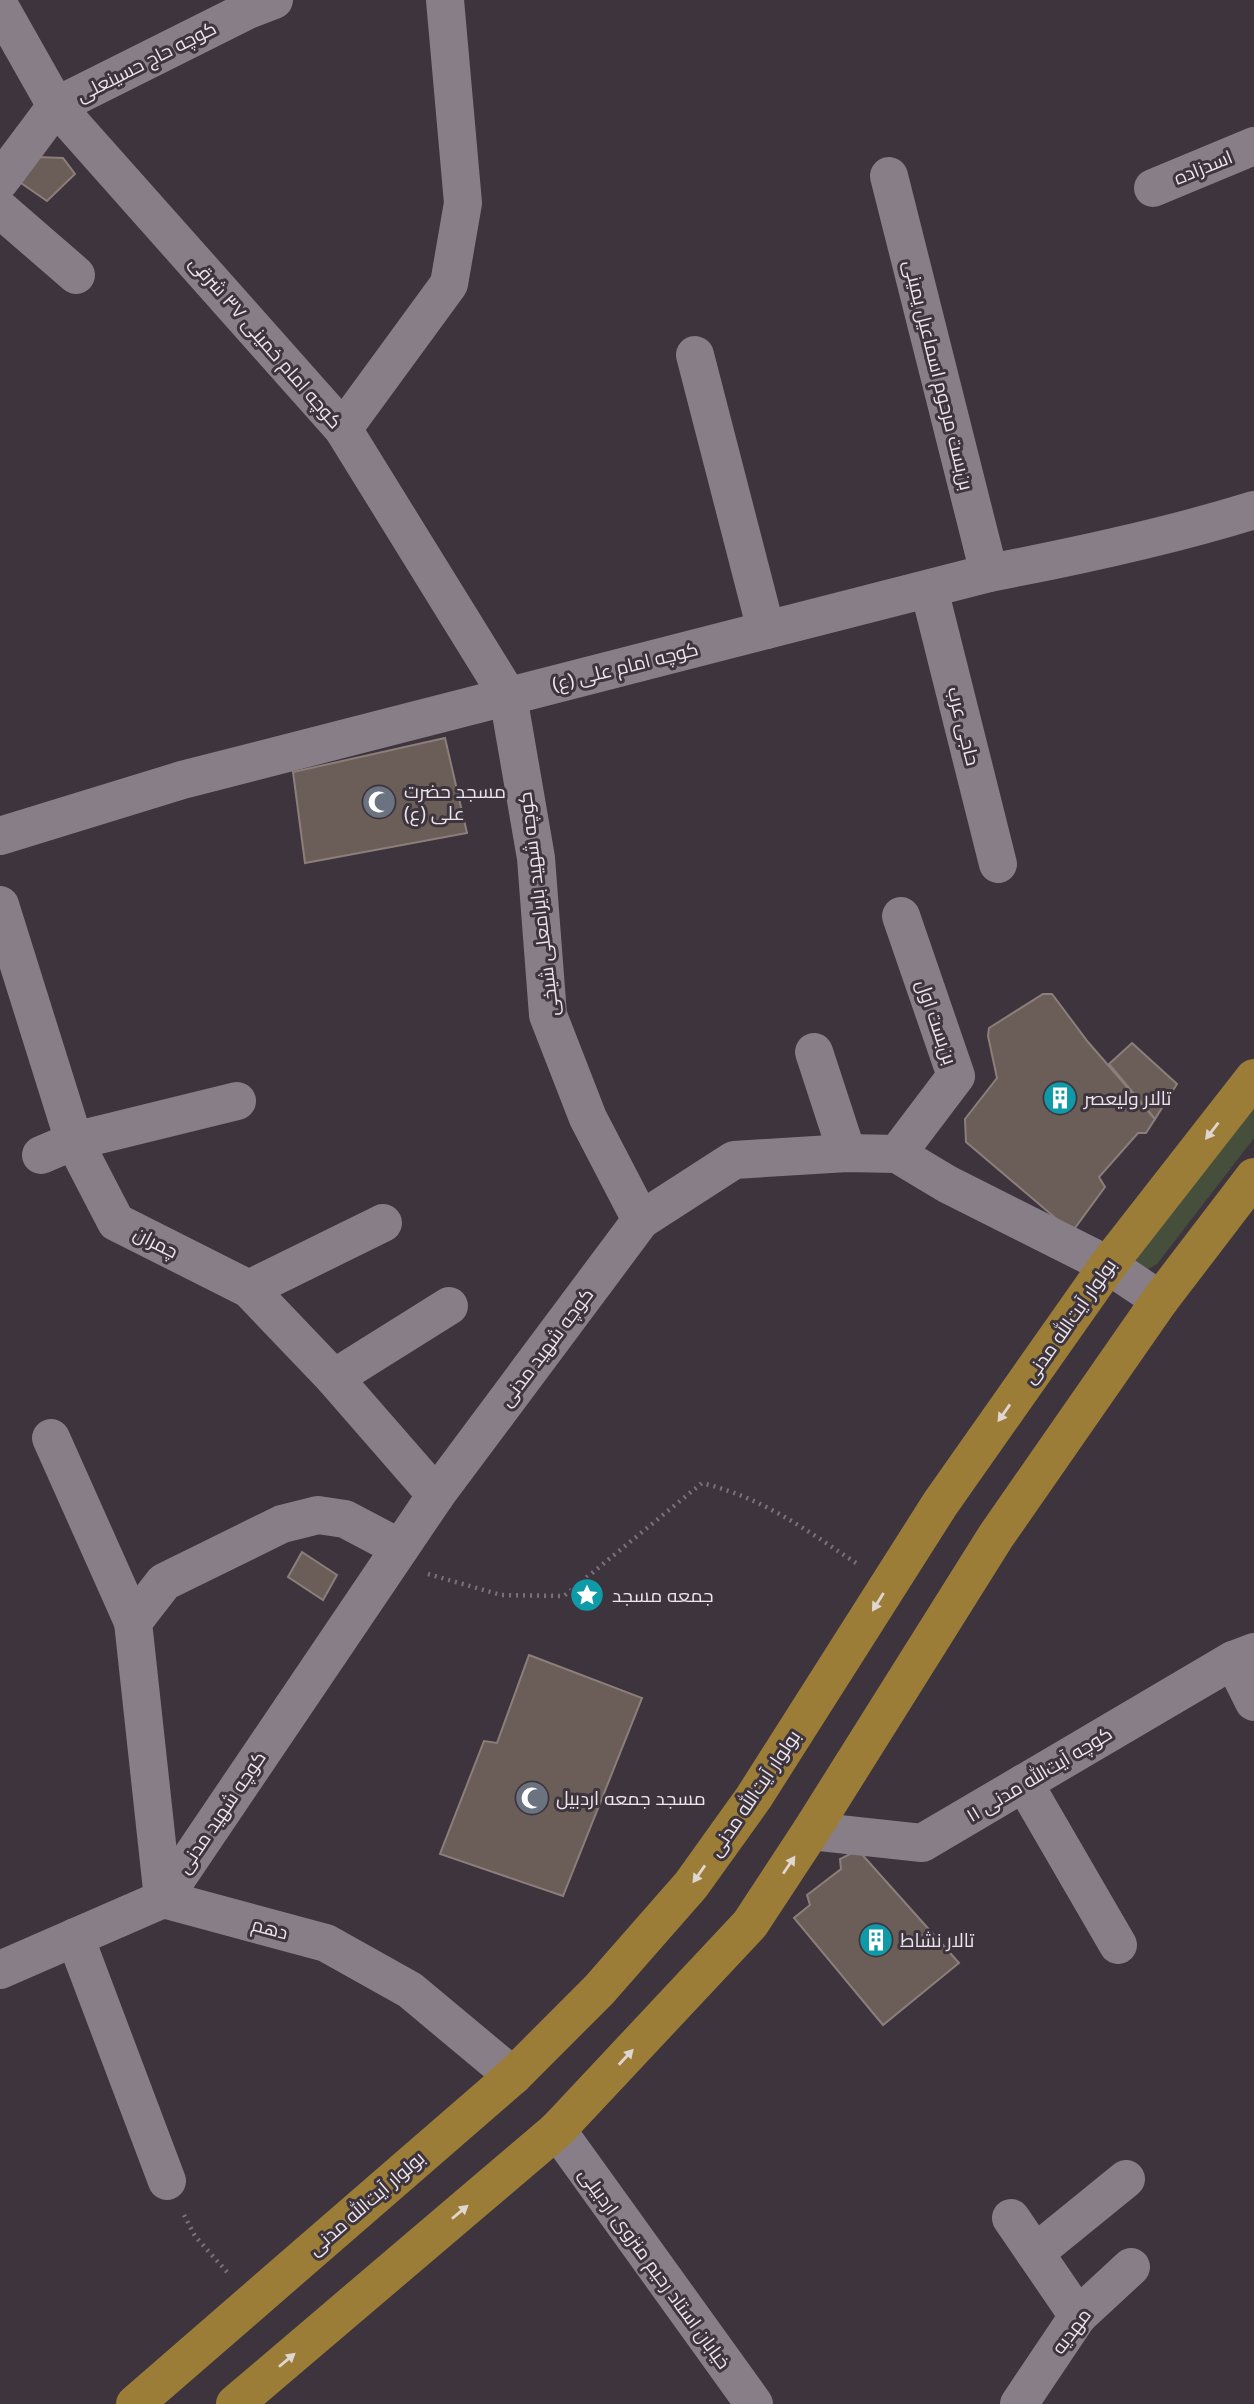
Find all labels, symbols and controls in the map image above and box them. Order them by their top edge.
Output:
street label: کوچه حاج حسینعلی [71,14,221,108]
street label: اسدزاده [1170,143,1236,191]
street label: کوچه امام خمینی ۳۷ شرقی [183,250,348,434]
street label: بن‌بست مرحوم اسماعیل یمینی [897,257,980,493]
street label: کوچه امام علی (ع) [549,635,701,698]
street label: حاجی عرب [942,684,986,768]
place label: مسجد حضرت علی (ع) [404,778,506,827]
mosque icon: مسجد حضرت علی (ع) [360,783,398,821]
street label: کوچه شهید بایرامعلی شیخی [511,790,565,1018]
street label: بن‌بست اول [910,976,964,1068]
building icon: تالار ولیعصر [1041,1079,1079,1117]
place label: تالار ولیعصر [1083,1085,1171,1111]
one-way arrow [1205,1122,1220,1140]
street label: چمران [129,1220,183,1264]
street label: بولوار آیت‌الله مدنی [1016,1253,1122,1389]
street label: کوچه شهید مدنی [493,1282,599,1412]
one-way arrow [997,1404,1011,1422]
place icon: جمعه مسجد [568,1576,606,1614]
place label: جمعه مسجد [612,1582,714,1608]
one-way arrow [871,1592,884,1611]
street label: کوچه آیت‌الله مدنی ۱۱ [961,1720,1117,1828]
street label: بولوار آیت‌الله مدنی [702,1725,806,1861]
street label: کوچه شهید مدنی [170,1746,272,1878]
mosque icon: مسجد جمعه اردبیل [513,1779,551,1817]
place label: مسجد جمعه اردبیل [556,1785,706,1811]
one-way arrow [782,1855,795,1875]
one-way arrow [692,1865,706,1883]
street label: دهم [249,1911,291,1946]
building icon: تالار نشاط [857,1921,895,1959]
place label: تالار نشاط [900,1927,974,1953]
one-way arrow [617,2048,634,2065]
street label: بولوار آیت‌الله مدنی [302,2145,430,2261]
street label: خیابان استاد رحیم منزوی اردبیلی [572,2162,737,2375]
one-way arrow [452,2205,469,2220]
street label: مهدیه [1045,2303,1097,2359]
one-way arrow [278,2352,296,2368]

